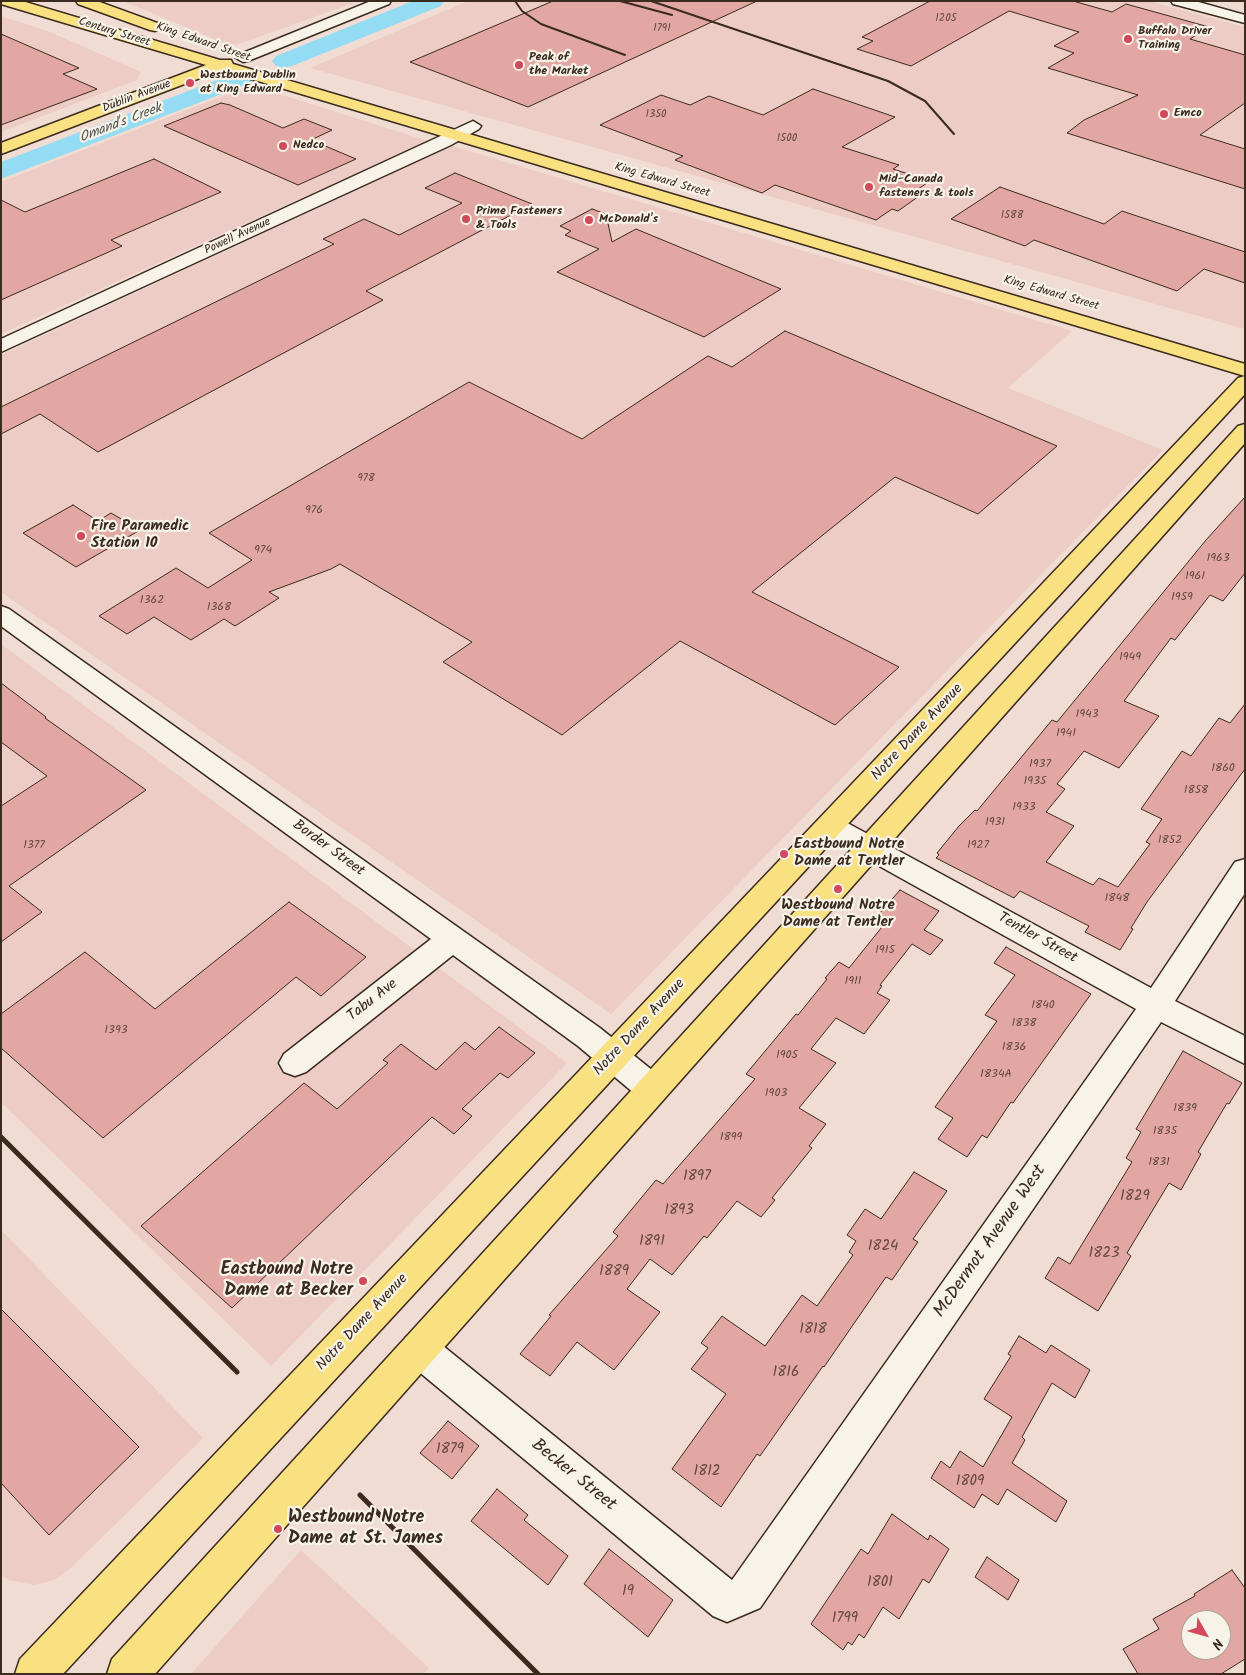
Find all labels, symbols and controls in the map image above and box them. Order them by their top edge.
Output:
house number: 1205 [935,12,957,26]
street label: Century Street [76,15,152,51]
street label: King Edward Street [154,20,252,66]
house number: 1791 [653,22,671,36]
place label: Buffalo Driver Training [1138,25,1212,53]
marker: Buffalo Driver Training [1122,33,1134,45]
place label: Peak of the Market [529,51,588,79]
marker: Peak of the Market [513,59,525,71]
place label: Westbound Dublin at King Edward [200,69,296,97]
street label: Dublin Avenue [101,77,173,117]
marker: Westbound Dublin at King Edward [184,77,196,89]
water label: Omand's Creek [78,101,164,147]
place label: Emco [1174,107,1202,121]
house number: 1350 [645,108,667,122]
marker: Emco [1158,108,1170,120]
house number: 1500 [777,132,797,146]
place label: Nedco [293,139,324,153]
marker: Nedco [277,140,289,152]
street label: King Edward Street [613,160,711,202]
place label: Mid-Canada fasteners & tools [879,173,973,201]
marker: Mid-Canada fasteners & tools [863,181,875,193]
place label: Prime Fasteners & Tools [476,205,562,233]
house number: 1588 [1001,209,1023,223]
marker: Prime Fasteners & Tools [460,213,472,225]
place label: McDonald's [599,213,658,227]
marker: McDonald's [583,214,595,226]
street label: Powell Avenue [203,215,273,259]
street label: King Edward Street [1002,273,1100,315]
house number: 978 [357,472,375,486]
house number: 976 [305,504,323,518]
place label: Fire Paramedic Station 10 [91,518,189,553]
marker: Fire Paramedic Station 10 [75,530,87,542]
house number: 974 [254,544,272,558]
house number: 1963 [1206,552,1230,566]
house number: 1961 [1185,570,1205,584]
house number: 1959 [1171,591,1193,605]
house number: 1362 [140,594,164,608]
house number: 1368 [207,601,231,615]
house number: 1949 [1119,651,1141,665]
street label: Notre Dame Avenue [868,681,968,785]
house number: 1943 [1075,708,1099,722]
house number: 1941 [1056,727,1076,741]
house number: 1937 [1029,758,1051,772]
house number: 1860 [1211,762,1235,776]
house number: 1935 [1024,775,1046,789]
house number: 1858 [1184,784,1208,798]
house number: 1933 [1012,801,1036,815]
house number: 1931 [985,816,1005,830]
street label: Border Street [289,817,367,881]
house number: 1852 [1158,834,1182,848]
place label: Eastbound Notre Dame at Tentler [794,836,905,871]
house number: 1377 [23,839,45,853]
house number: 1927 [967,839,989,853]
marker: Eastbound Notre Dame at Tentler [778,848,790,860]
marker: Westbound Notre Dame at Tentler [832,883,844,895]
house number: 1848 [1105,892,1129,906]
place label: Westbound Notre Dame at Tentler [781,897,895,932]
street label: Tentler Street [994,910,1080,968]
house number: 1915 [875,944,895,958]
house number: 1911 [844,975,862,989]
street label: Tabu Ave [344,976,402,1026]
street label: Notre Dame Avenue [590,976,690,1080]
house number: 1840 [1031,999,1055,1013]
house number: 1838 [1011,1017,1037,1031]
house number: 1393 [104,1024,128,1038]
house number: 1836 [1002,1041,1026,1055]
house number: 1905 [776,1049,798,1063]
house number: 1834A [980,1068,1012,1082]
house number: 1903 [765,1087,787,1101]
house number: 1839 [1173,1102,1197,1116]
house number: 1835 [1153,1125,1177,1139]
house number: 1899 [720,1131,742,1145]
house number: 1831 [1148,1156,1170,1170]
street label: McDermot Avenue West [930,1161,1052,1323]
house number: 1897 [683,1168,711,1186]
house number: 1829 [1120,1188,1150,1206]
house number: 1893 [664,1202,694,1220]
house number: 1891 [639,1233,665,1251]
house number: 1824 [868,1238,898,1256]
house number: 1823 [1088,1245,1120,1263]
place label: Eastbound Notre Dame at Becker [221,1260,353,1302]
house number: 1889 [599,1263,629,1281]
street label: Notre Dame Avenue [313,1271,413,1375]
marker: Eastbound Notre Dame at Becker [357,1275,369,1287]
house number: 1818 [799,1321,827,1339]
house number: 1816 [773,1364,799,1382]
street label: Becker Street [526,1435,620,1517]
house number: 1879 [436,1441,464,1459]
house number: 1812 [693,1463,721,1481]
house number: 1809 [956,1473,984,1491]
place label: Westbound Notre Dame at St. James [288,1508,443,1550]
marker: Westbound Notre Dame at St. James [272,1523,284,1535]
house number: 1801 [867,1574,893,1592]
house number: 19 [622,1583,634,1601]
house number: 1799 [832,1610,858,1628]
north arrow [1181,1610,1231,1660]
text: N [1206,1633,1228,1654]

